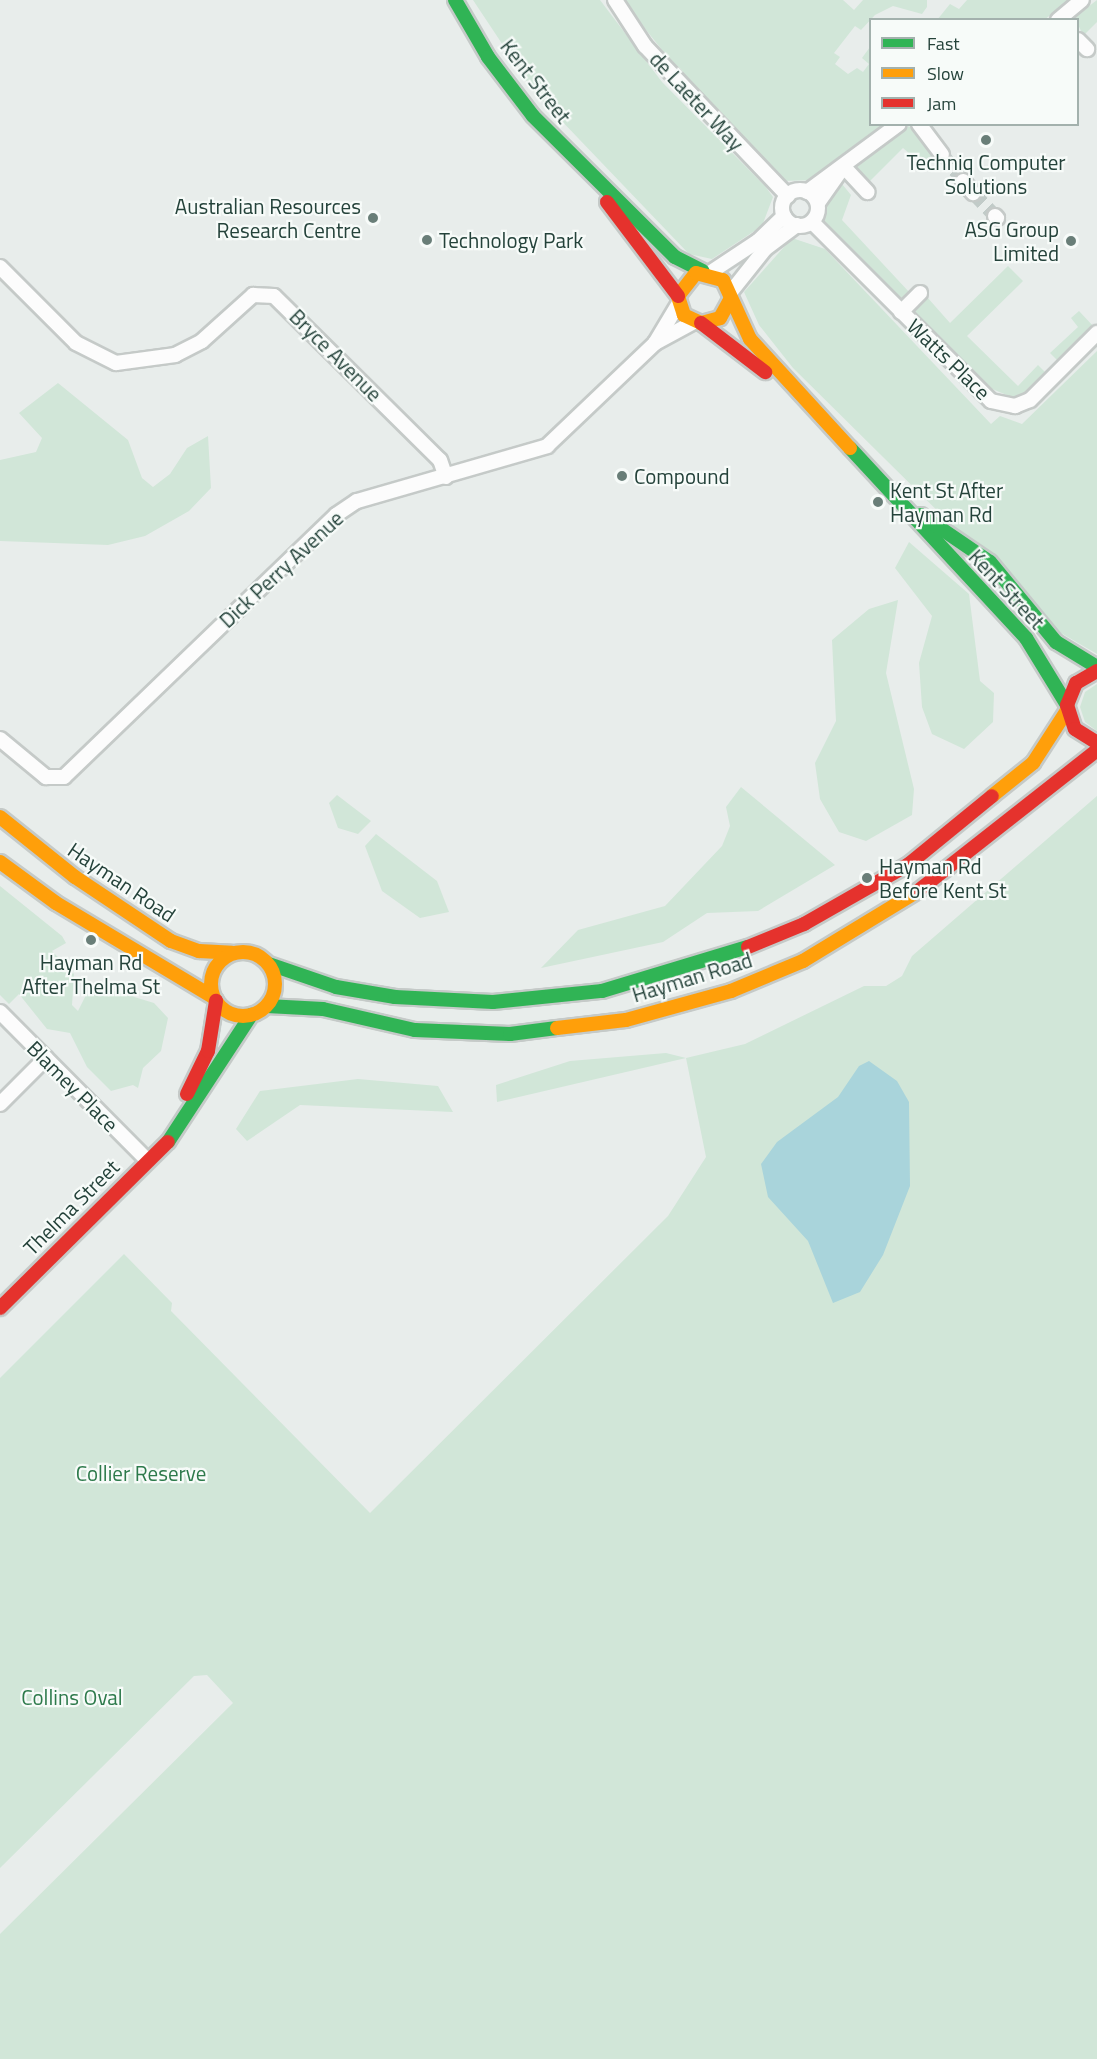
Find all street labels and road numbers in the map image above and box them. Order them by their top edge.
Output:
street label: Kent Street [495,34,577,128]
street label: de Laeter Way [645,46,749,156]
street label: Bryce Avenue [285,304,387,406]
street label: Watts Place [902,313,996,405]
street label: Dick Perry Avenue [214,505,348,633]
street label: Kent Street [964,544,1050,634]
street label: Hayman Road [63,837,181,927]
street label: Hayman Road [629,947,755,1007]
street label: Blamey Place [22,1035,124,1137]
street label: Thelma Street [18,1154,124,1260]

